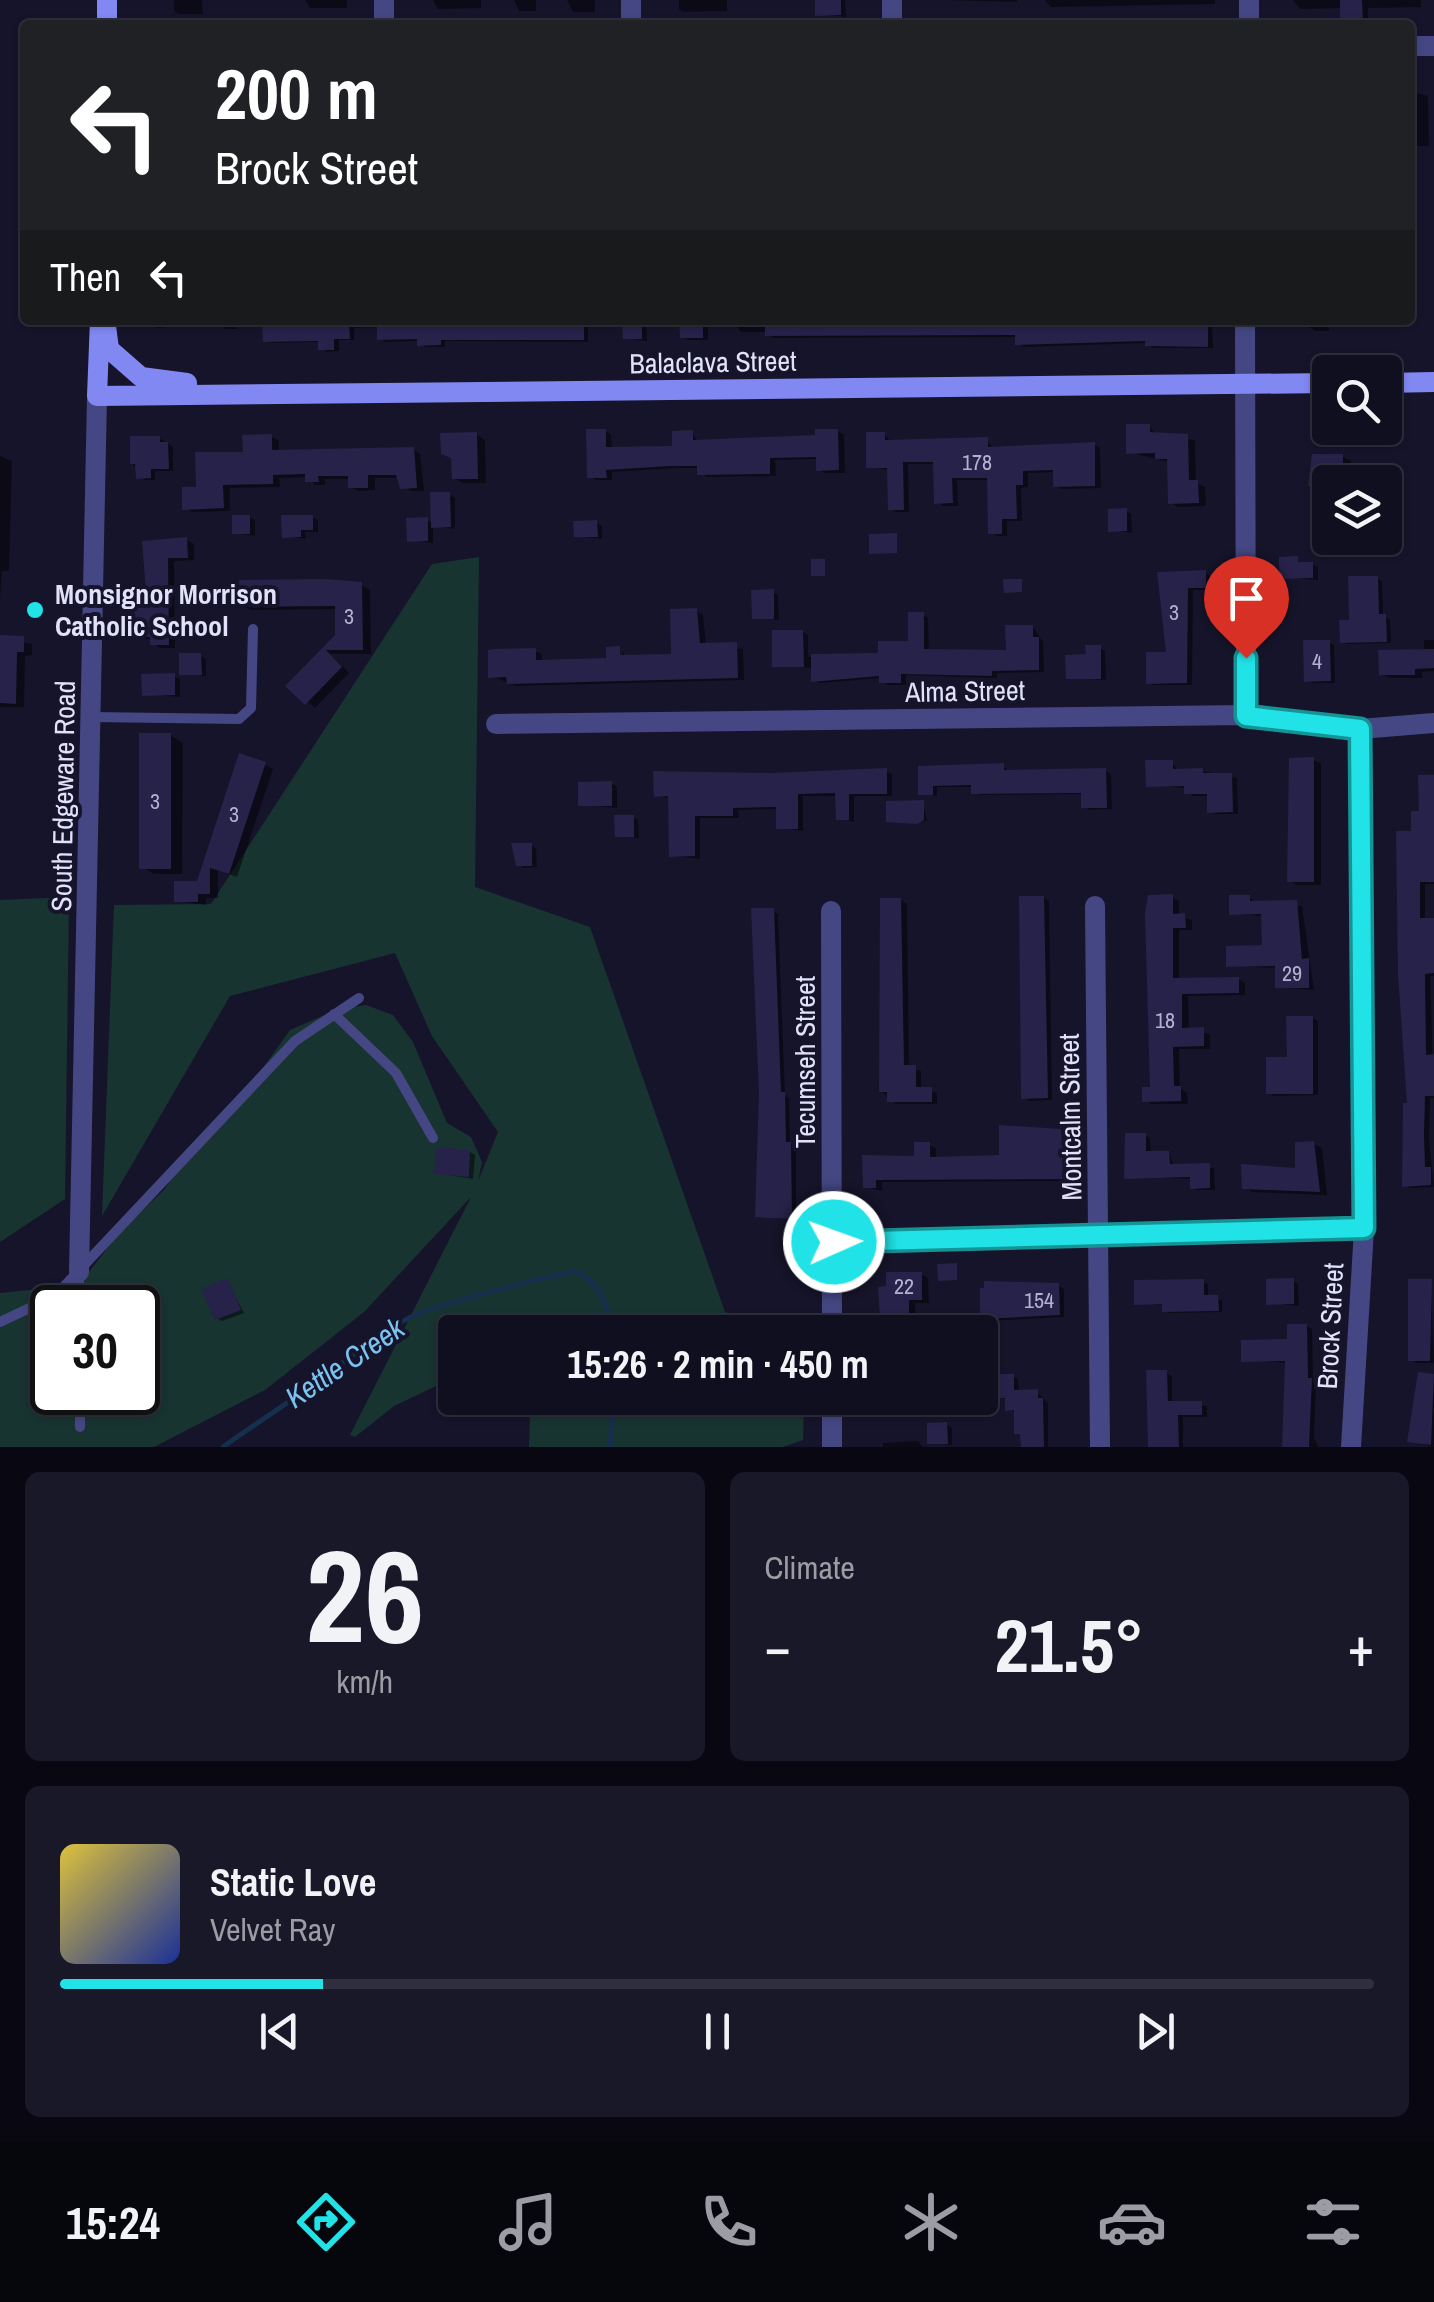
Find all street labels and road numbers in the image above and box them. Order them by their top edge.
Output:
street label: Balaclava Street [629,342,797,382]
street label: Alma Street [904,671,1025,711]
street label: South Edgeware Road [42,680,84,912]
street label: Tecumseh Street [786,976,824,1148]
street label: Montcalm Street [1050,1033,1090,1201]
street label: Brock Street [1308,1262,1352,1390]

